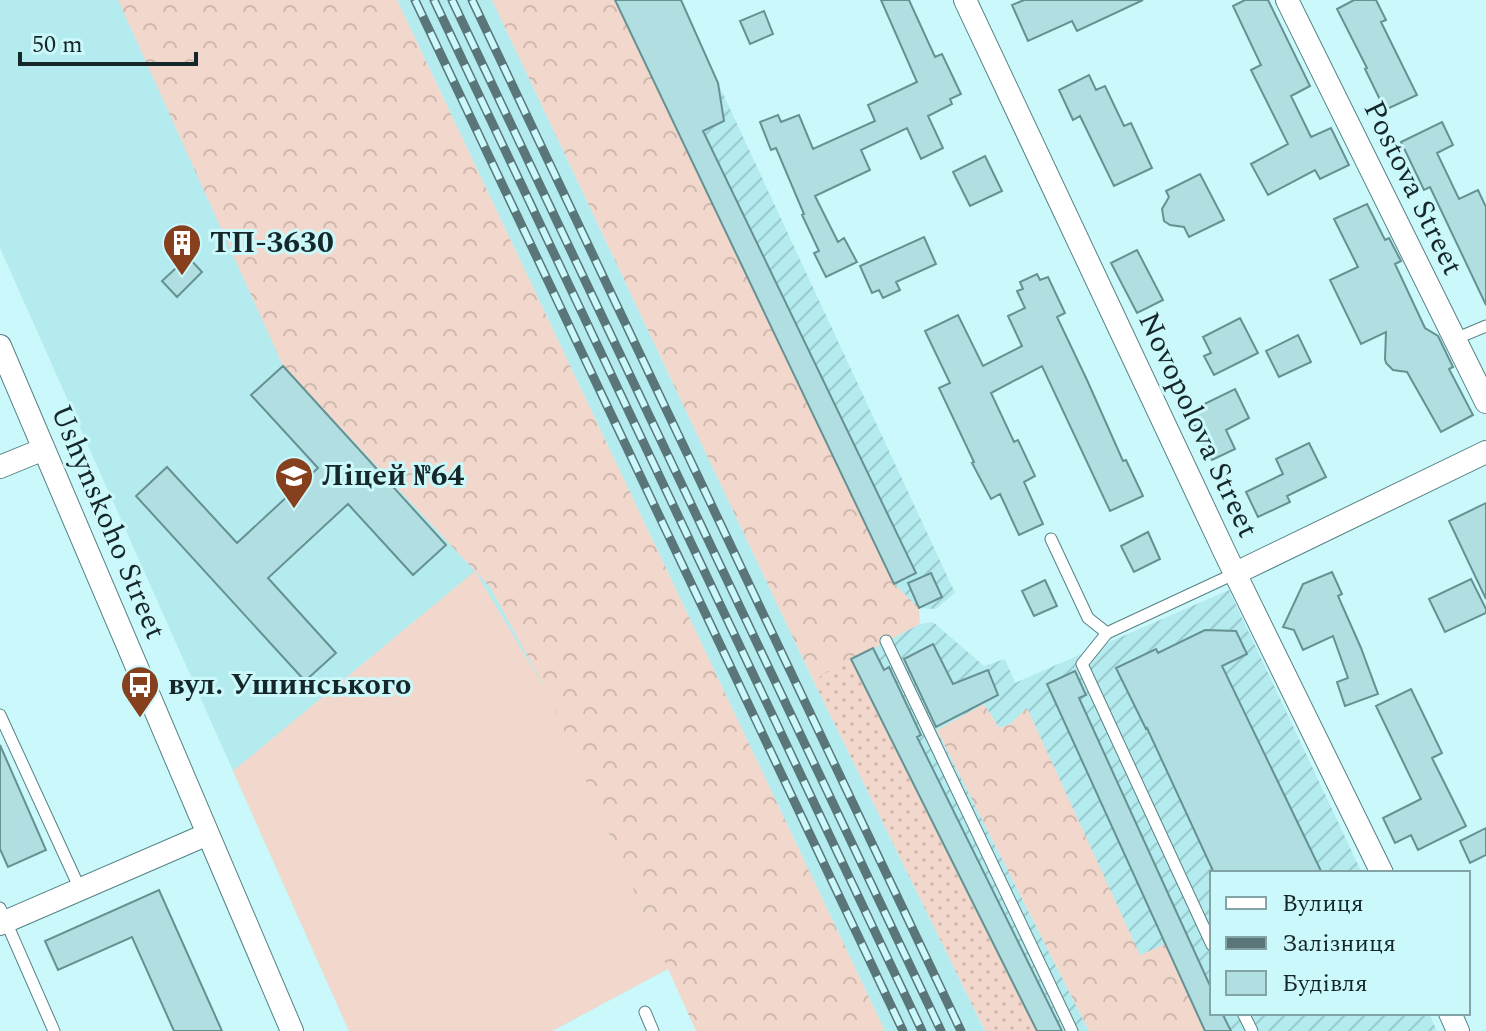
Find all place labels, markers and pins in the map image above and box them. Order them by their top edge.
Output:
place label: ТП-3630 [210,220,334,266]
building icon: ТП-3630 [161,222,203,277]
place label: Ліцей №64 [322,453,465,499]
school or university icon: Ліцей №64 [273,455,315,510]
place label: вул. Ушинського [168,662,412,708]
bus stop icon: вул. Ушинського [119,664,161,719]

